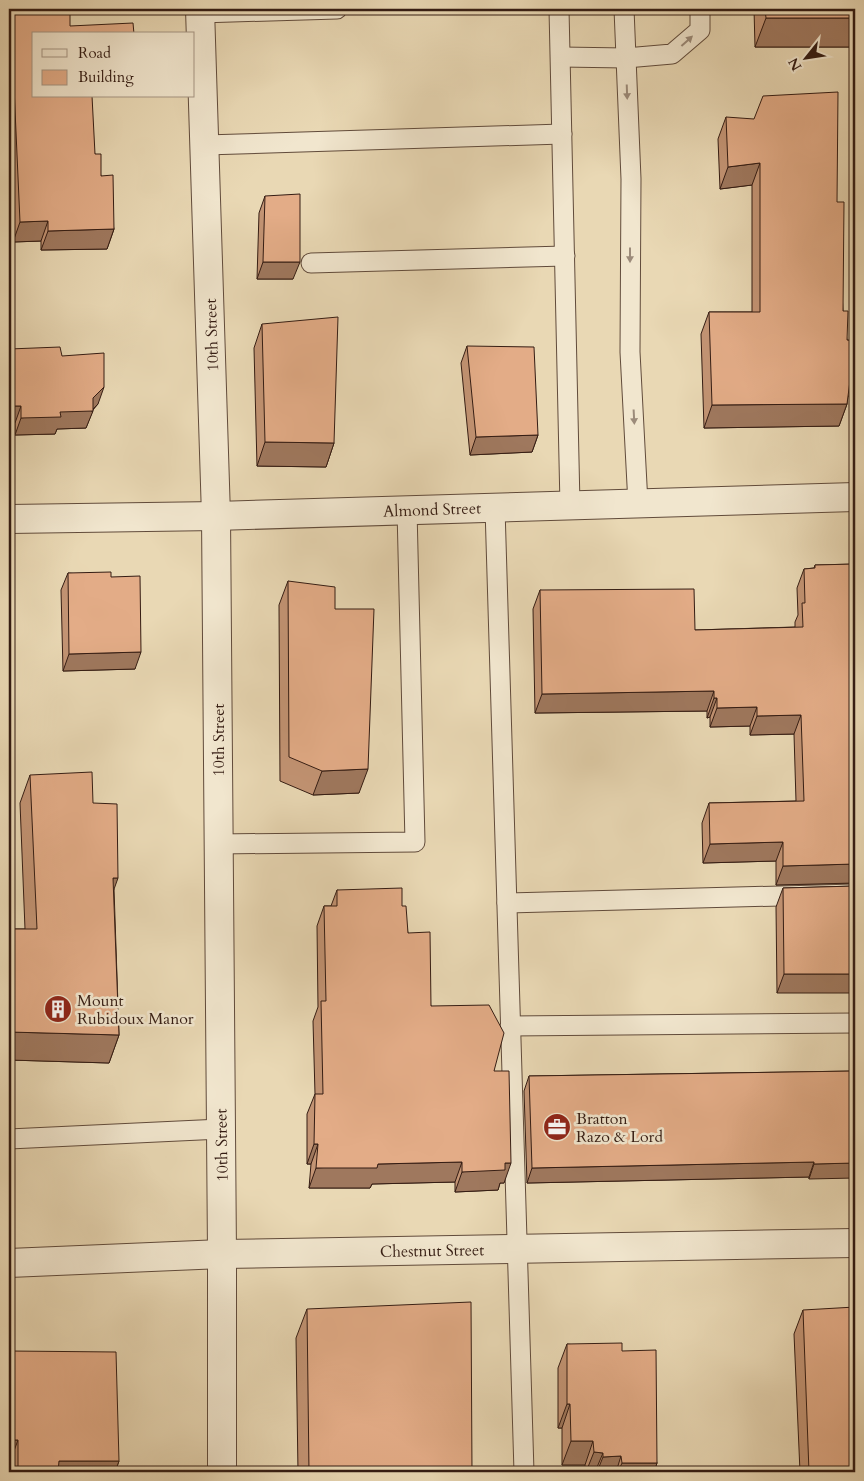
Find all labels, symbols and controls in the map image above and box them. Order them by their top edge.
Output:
legend [32,32,195,98]
north arrow [782,32,832,82]
one-way arrow [680,35,692,47]
text: Road [78,43,111,63]
text: N [784,54,806,74]
text: Building [78,67,134,87]
one-way arrow [623,85,631,101]
one-way arrow [626,247,634,263]
street label: 10th Street [200,298,224,372]
one-way arrow [630,410,638,426]
street label: Almond Street [383,497,481,523]
street label: 10th Street [208,703,230,777]
place label: Mount Rubidoux Manor [77,990,194,1030]
building icon: Mount Rubidoux Manor [43,994,73,1024]
street label: 10th Street [210,1108,234,1182]
place label: Bratton Razo & Lord [576,1108,663,1148]
office icon: Bratton Razo & Lord [542,1112,572,1142]
street label: Chestnut Street [380,1239,484,1263]

